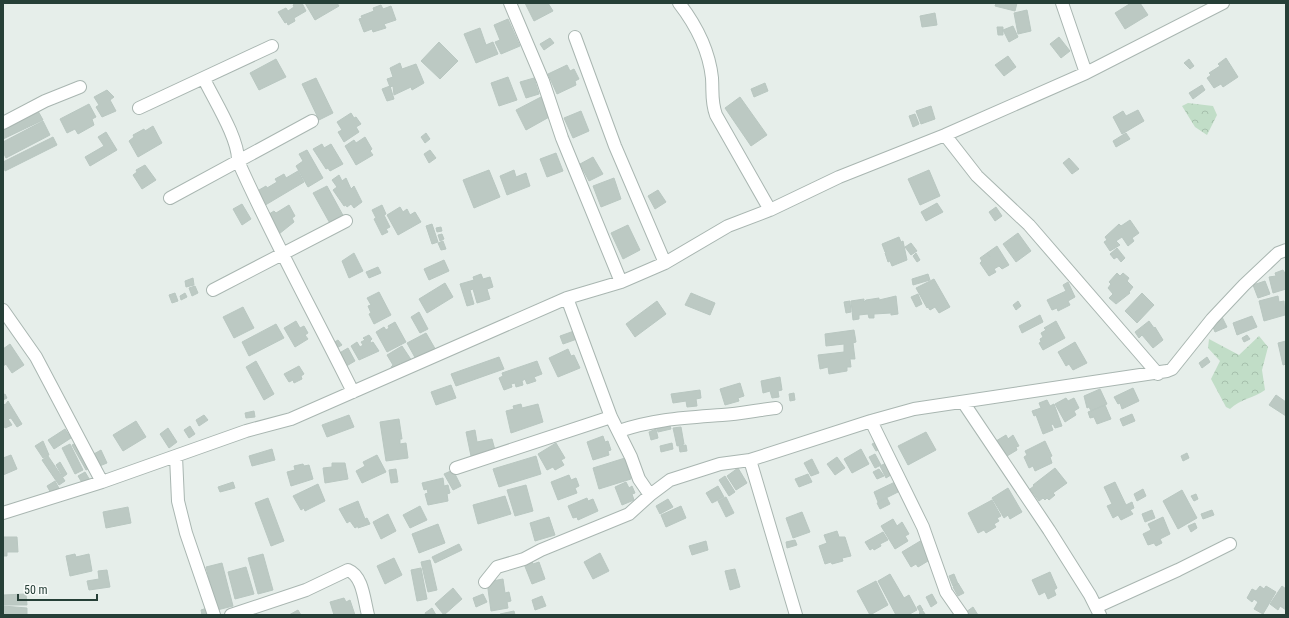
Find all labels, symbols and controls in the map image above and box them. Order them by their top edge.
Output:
scale bar [18,576,97,602]
text: 50 m [24,583,48,597]

